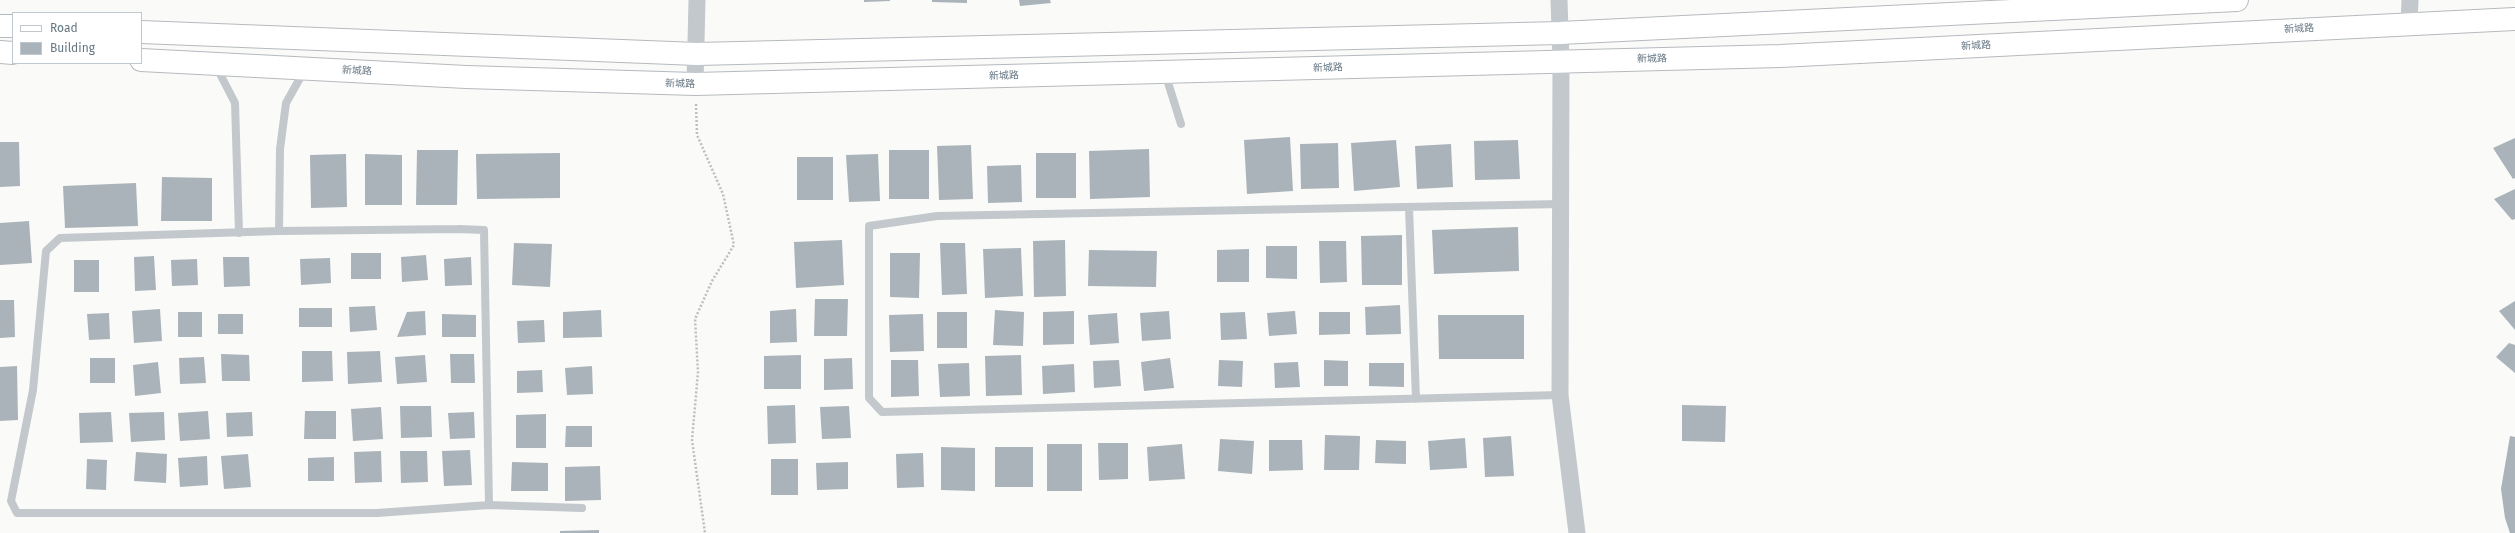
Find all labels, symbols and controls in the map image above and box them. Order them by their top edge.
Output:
legend [12,12,142,64]
text: Road [50,21,78,35]
street label: 新城路 [2284,22,2314,36]
street label: 新城路 [1961,39,1991,53]
text: Building [50,41,95,55]
street label: 新城路 [1637,53,1667,65]
street label: 新城路 [1313,61,1343,75]
street label: 新城路 [342,64,372,78]
street label: 新城路 [989,69,1019,83]
street label: 新城路 [665,78,695,90]

